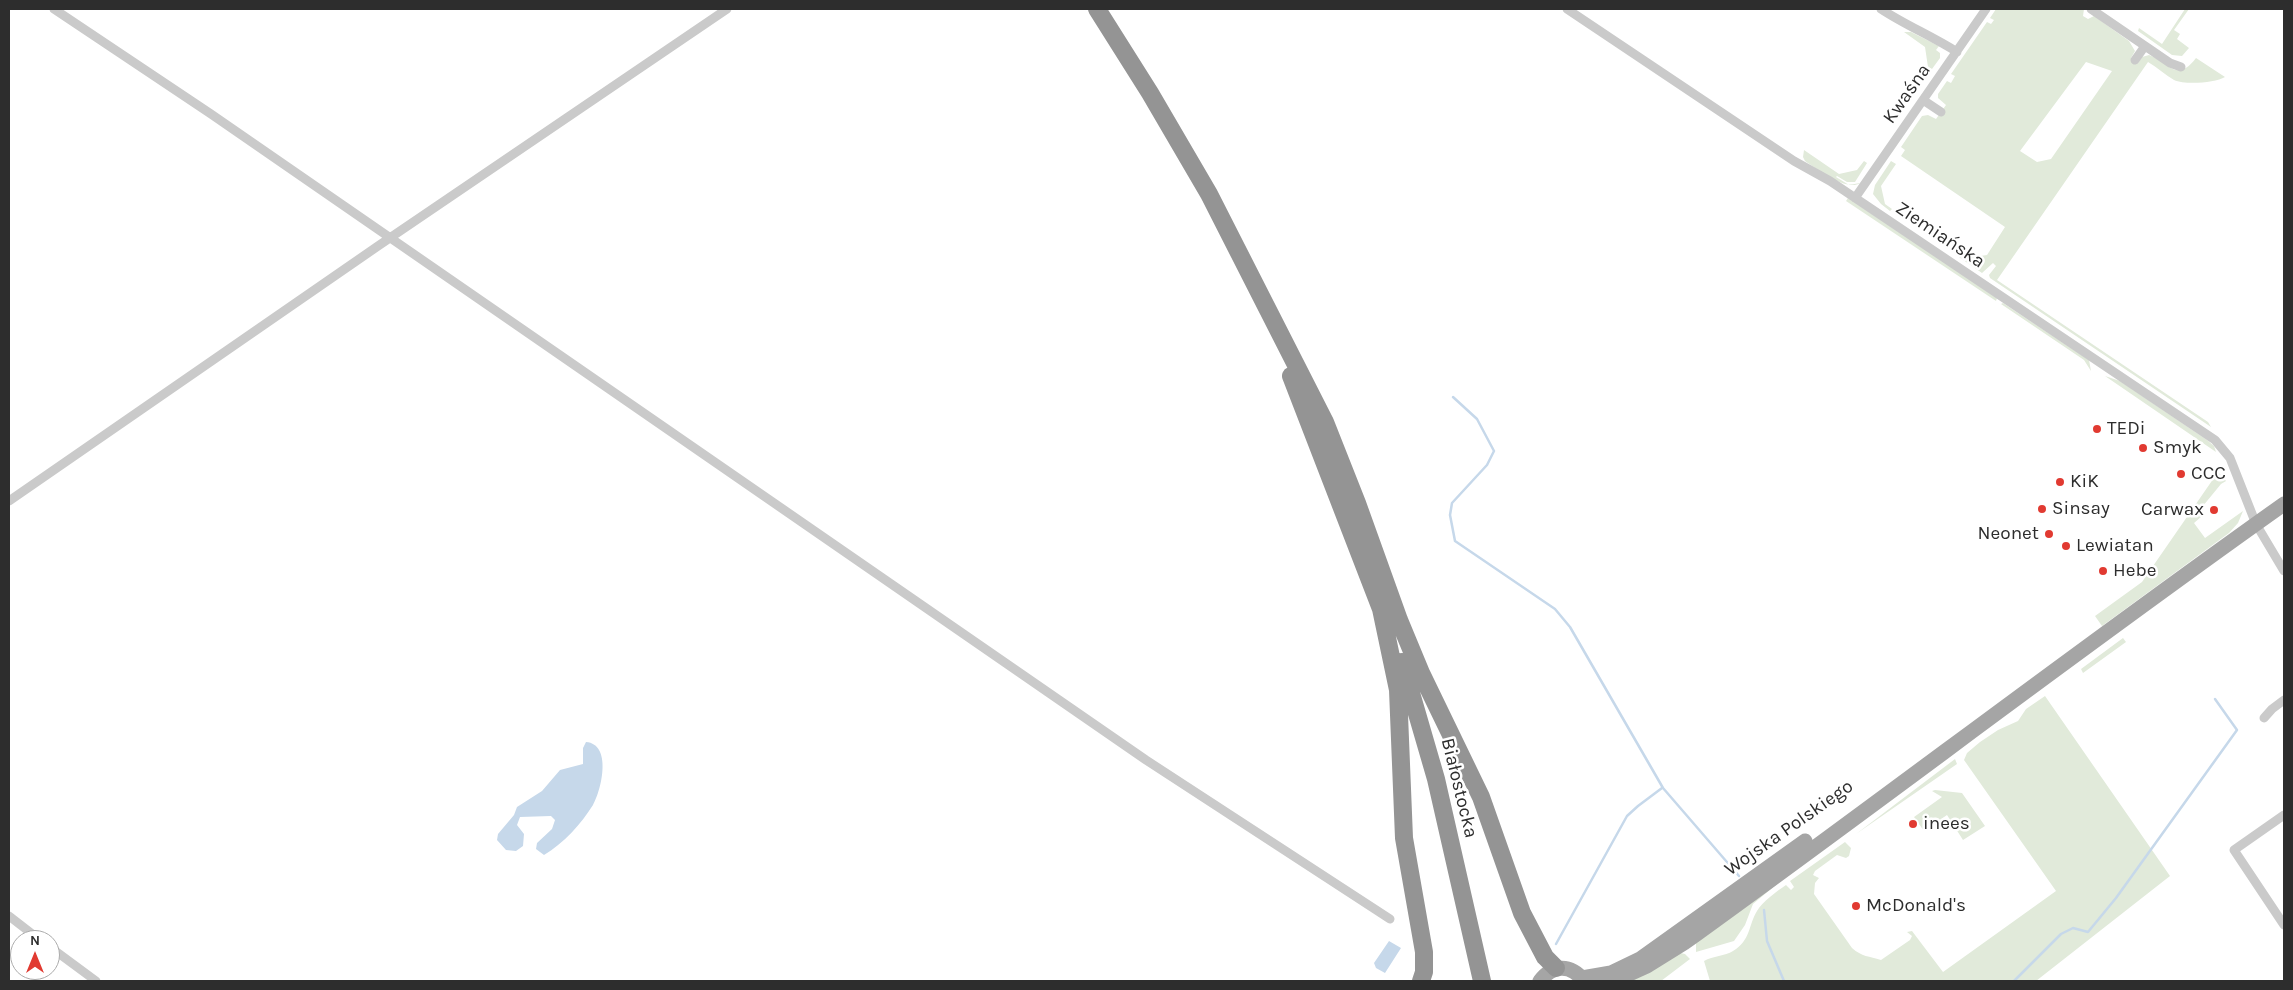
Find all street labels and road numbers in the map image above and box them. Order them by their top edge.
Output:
street label: Kwaśna [1878,60,1936,128]
street label: Ziemiańska [1891,197,1989,273]
street label: Białostocka [1436,736,1482,840]
street label: Wojska Polskiego [1720,775,1858,881]

